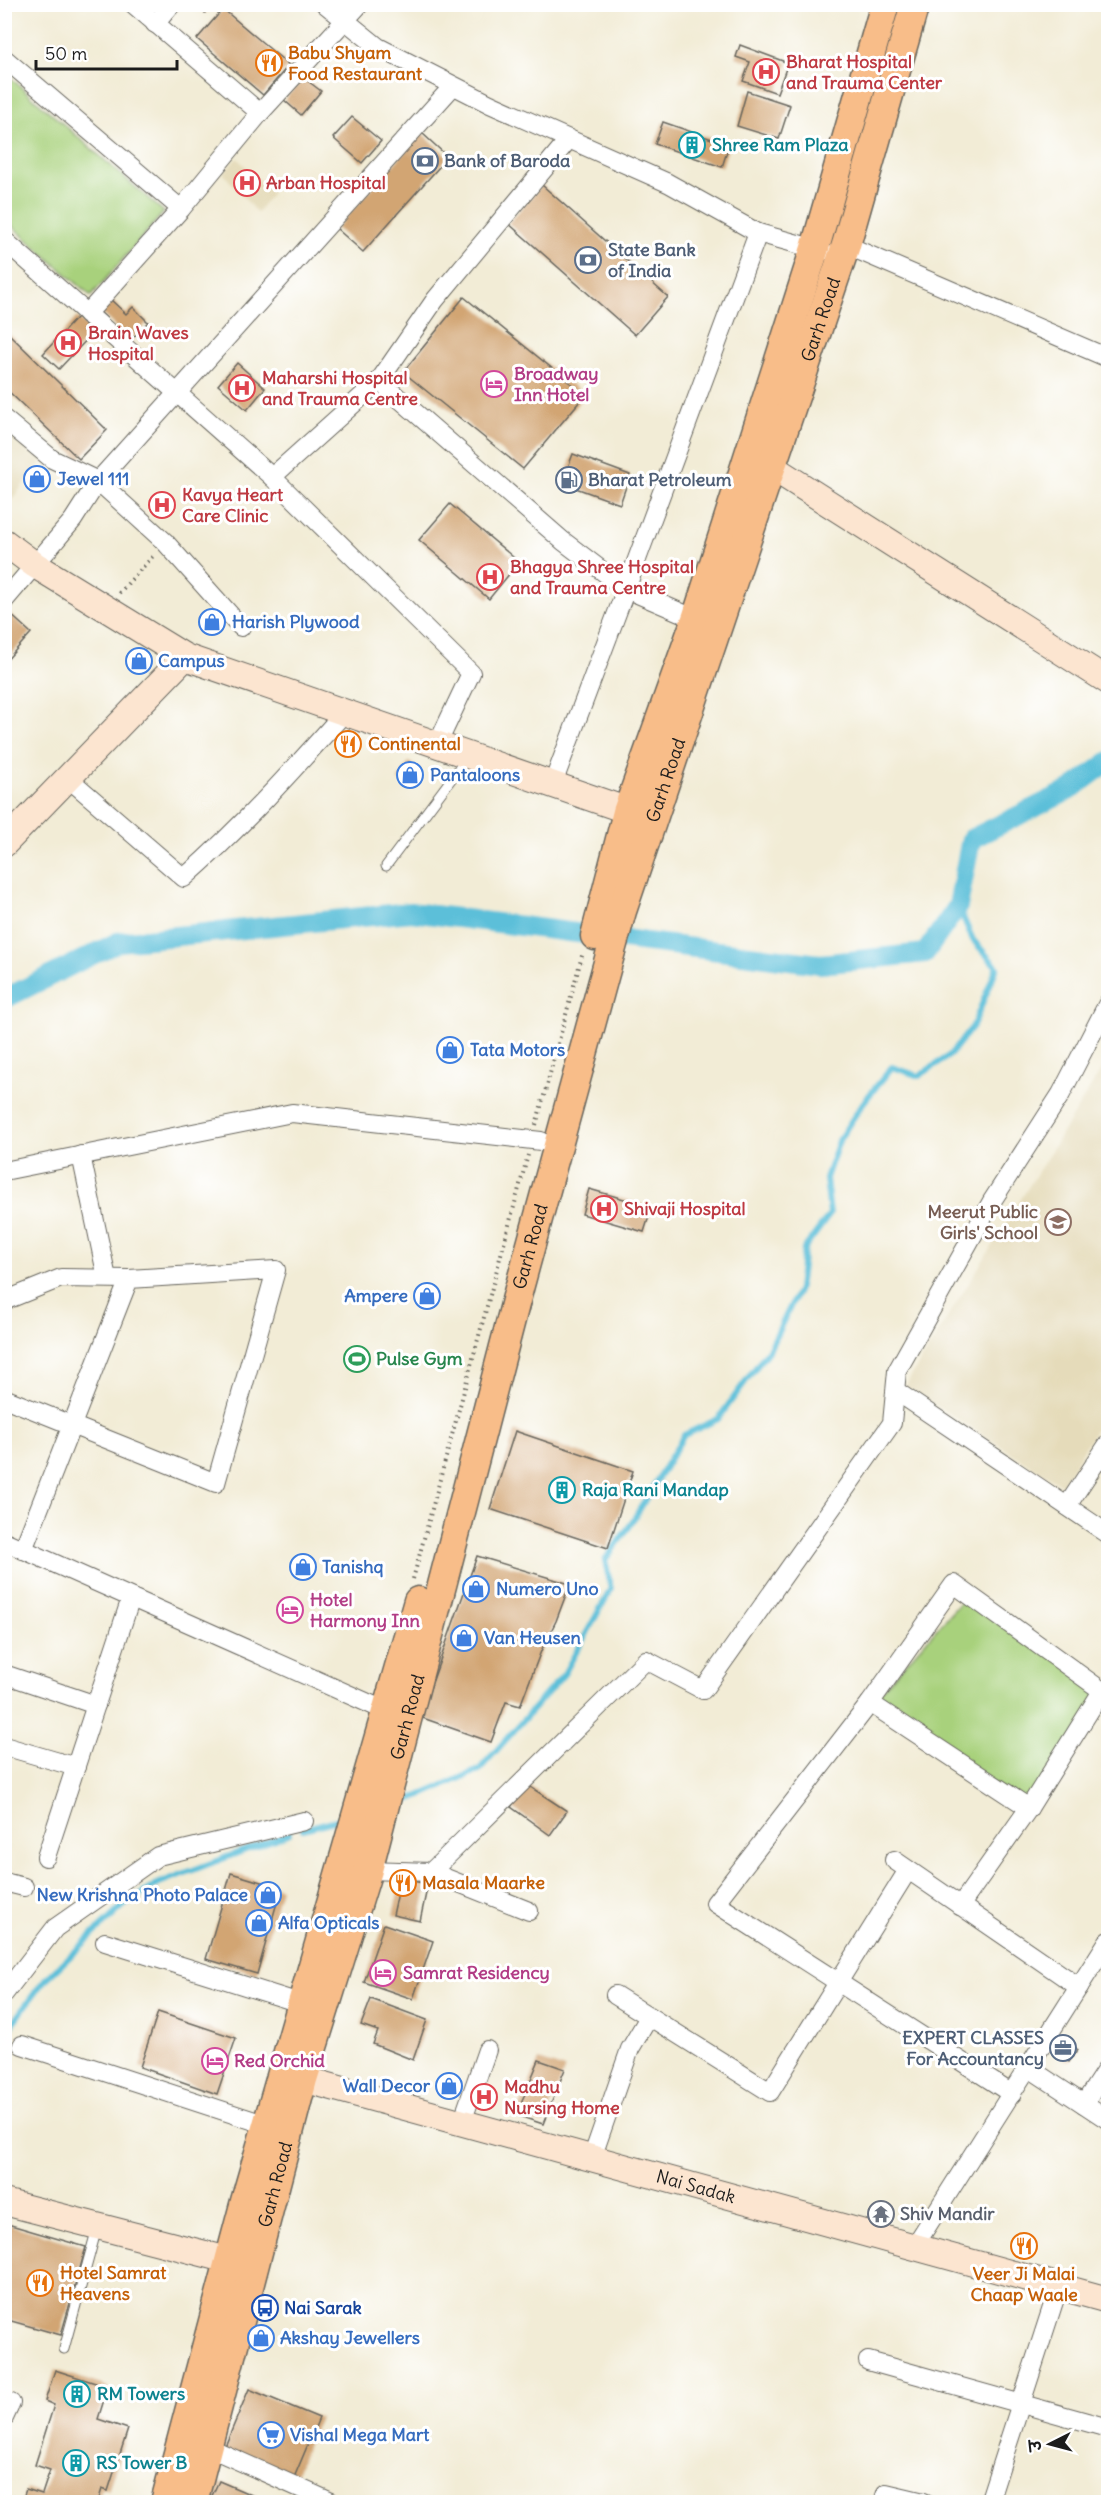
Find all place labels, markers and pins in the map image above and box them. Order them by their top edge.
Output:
place label: Babu Shyam Food Restaurant [288,41,423,85]
restaurant icon: Babu Shyam Food Restaurant [254,48,284,78]
place label: Bharat Hospital and Trauma Center [786,50,943,94]
hospital icon: Bharat Hospital and Trauma Center [751,57,781,87]
building icon: Shree Ram Plaza [677,130,707,160]
place label: Shree Ram Plaza [712,133,848,156]
bank icon: Bank of Baroda [410,146,440,176]
place label: Bank of Baroda [444,149,570,172]
hospital icon: Arban Hospital [232,168,262,198]
place label: Arban Hospital [266,171,386,194]
place label: State Bank of India [608,238,696,282]
bank icon: State Bank of India [573,245,603,275]
place label: Brain Waves Hospital [88,321,189,365]
hospital icon: Brain Waves Hospital [53,328,83,358]
place label: Broadway Inn Hotel [514,362,598,406]
place label: Maharshi Hospital and Trauma Centre [262,366,418,410]
hotel icon: Broadway Inn Hotel [479,369,509,399]
hospital icon: Maharshi Hospital and Trauma Centre [227,373,257,403]
shop icon: Jewel 111 [22,464,52,494]
fuel station icon: Bharat Petroleum [554,465,584,495]
place label: Jewel 111 [57,467,129,490]
place label: Bharat Petroleum [588,468,732,491]
place label: Kavya Heart Care Clinic [182,483,284,527]
hospital icon: Kavya Heart Care Clinic [147,490,177,520]
place label: Bhagya Shree Hospital and Trauma Centre [510,555,694,599]
hospital icon: Bhagya Shree Hospital and Trauma Centre [475,562,505,592]
shop icon: Harish Plywood [197,607,227,637]
place label: Harish Plywood [232,610,360,633]
shop icon: Campus [124,646,154,676]
place label: Campus [158,649,225,672]
restaurant icon: Continental [333,729,363,759]
place label: Continental [368,732,461,755]
shop icon: Pantaloons [395,760,425,790]
place label: Pantaloons [430,763,520,786]
shop icon: Tata Motors [435,1035,465,1065]
place label: Tata Motors [470,1038,565,1061]
hospital icon: Shivaji Hospital [589,1194,619,1224]
place label: Shivaji Hospital [624,1197,746,1220]
place label: Meerut Public Girls' School [927,1200,1038,1244]
school or university icon: Meerut Public Girls' School [1043,1207,1073,1237]
shop icon: Ampere [412,1281,442,1311]
place label: Ampere [344,1284,408,1307]
sports icon: Pulse Gym [342,1344,372,1374]
place label: Pulse Gym [376,1347,463,1370]
building icon: Raja Rani Mandap [547,1475,577,1505]
place label: Raja Rani Mandap [582,1478,729,1501]
shop icon: Tanishq [288,1552,318,1582]
place label: Tanishq [322,1555,384,1578]
shop icon: Numero Uno [461,1574,491,1604]
place label: Numero Uno [496,1577,599,1600]
place label: Hotel Harmony Inn [310,1588,420,1632]
hotel icon: Hotel Harmony Inn [275,1595,305,1625]
shop icon: Van Heusen [449,1623,479,1653]
place label: Van Heusen [484,1626,581,1649]
restaurant icon: Masala Maarke [388,1868,418,1898]
place label: Masala Maarke [422,1871,545,1894]
shop icon: New Krishna Photo Palace [253,1880,283,1910]
place label: New Krishna Photo Palace [36,1883,248,1906]
shop icon: Alfa Opticals [244,1908,274,1938]
place label: Alfa Opticals [278,1911,379,1934]
hotel icon: Samrat Residency [368,1958,398,1988]
place label: Samrat Residency [403,1961,550,1984]
place label: EXPERT CLASSES For Accountancy [902,2026,1044,2070]
office icon: EXPERT CLASSES For Accountancy [1048,2033,1078,2063]
hotel icon: Red Orchid [200,2046,230,2076]
place label: Red Orchid [234,2049,325,2072]
shop icon: Wall Decor [434,2071,464,2101]
place label: Wall Decor [343,2074,431,2097]
place label: Madhu Nursing Home [504,2075,620,2119]
hospital icon: Madhu Nursing Home [469,2082,499,2112]
temple icon: Shiv Mandir [866,2199,896,2229]
place label: Shiv Mandir [900,2202,995,2225]
restaurant icon: Veer Ji Malai Chaap Waale [1009,2231,1039,2261]
place label: Hotel Samrat Heavens [60,2261,167,2305]
place label: Veer Ji Malai Chaap Waale [970,2262,1078,2306]
restaurant icon: Hotel Samrat Heavens [25,2268,55,2298]
bus stop icon: Nai Sarak [250,2293,280,2323]
place label: Nai Sarak [284,2296,362,2319]
shop icon: Akshay Jewellers [246,2323,276,2353]
place label: Akshay Jewellers [280,2326,420,2349]
building icon: RM Towers [62,2379,92,2409]
place label: RM Towers [97,2382,185,2405]
supermarket icon: Vishal Mega Mart [256,2420,286,2450]
place label: Vishal Mega Mart [290,2423,430,2446]
building icon: RS Tower B [61,2448,91,2478]
place label: RS Tower B [96,2451,188,2474]

